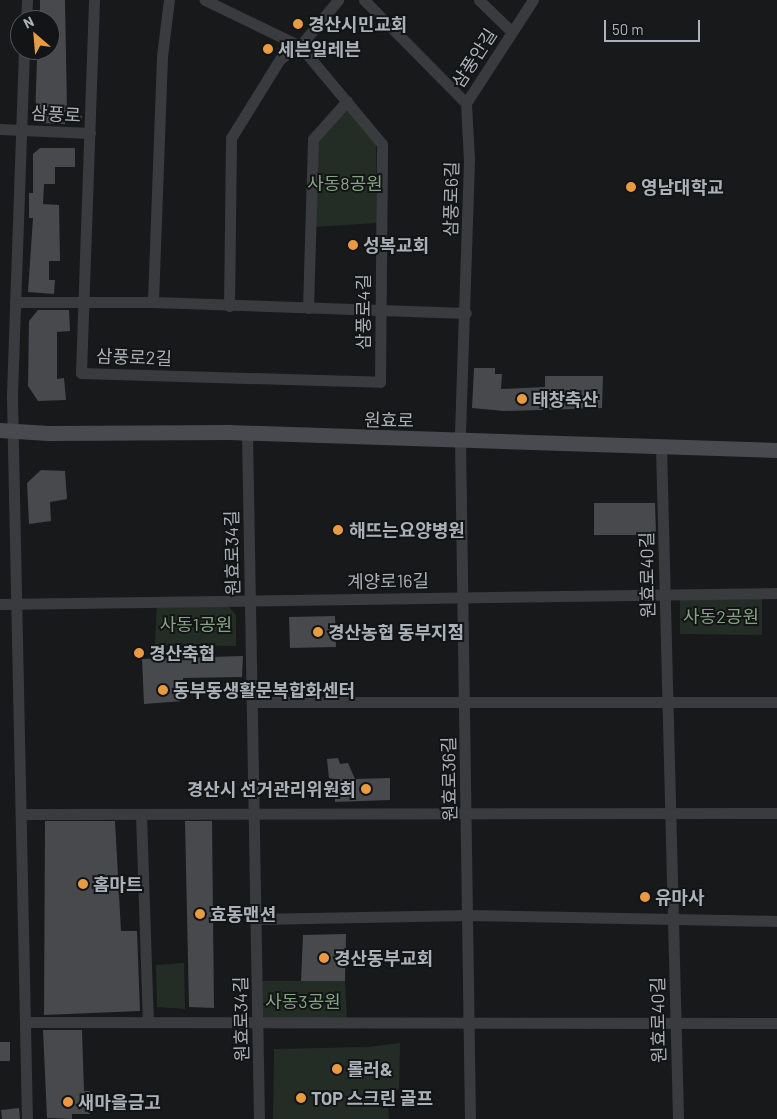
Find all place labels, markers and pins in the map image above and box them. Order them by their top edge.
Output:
place label: 경산시민교회 [308,13,407,35]
marker: 경산시민교회 [292,18,304,30]
place label: 세븐일레븐 [278,38,361,60]
marker: 세븐일레븐 [262,43,274,55]
place label: 영남대학교 [641,176,724,198]
marker: 영남대학교 [625,181,637,193]
place label: 성복교회 [363,234,429,256]
marker: 성복교회 [347,239,359,251]
place label: 태창축산 [532,388,598,410]
marker: 태창축산 [516,393,528,405]
place label: 해뜨는요양병원 [349,519,465,541]
marker: 해뜨는요양병원 [331,523,345,537]
place label: 경산농협 동부지점 [328,621,464,643]
marker: 경산농협 동부지점 [312,626,324,638]
place label: 경산축협 [149,642,215,664]
marker: 경산축협 [133,647,145,659]
place label: 동부동생활문복합화센터 [173,679,355,701]
marker: 동부동생활문복합화센터 [157,684,169,696]
place label: 경산시 선거관리위원회 [187,778,356,800]
marker: 경산시 선거관리위원회 [360,783,372,795]
place label: 홈마트 [93,873,143,895]
marker: 홈마트 [77,878,89,890]
place label: 유마사 [655,886,705,908]
marker: 유마사 [639,891,651,903]
place label: 효동맨션 [210,903,276,925]
marker: 효동맨션 [194,908,206,920]
place label: 경산동부교회 [334,947,433,969]
marker: 경산동부교회 [318,952,330,964]
place label: 롤러& [347,1058,393,1080]
marker: 롤러& [331,1063,343,1075]
place label: TOP 스크린 골프 [311,1087,433,1109]
place label: 새마을금고 [78,1091,161,1113]
marker: TOP 스크린 골프 [295,1092,307,1104]
marker: 새마을금고 [62,1096,74,1108]

